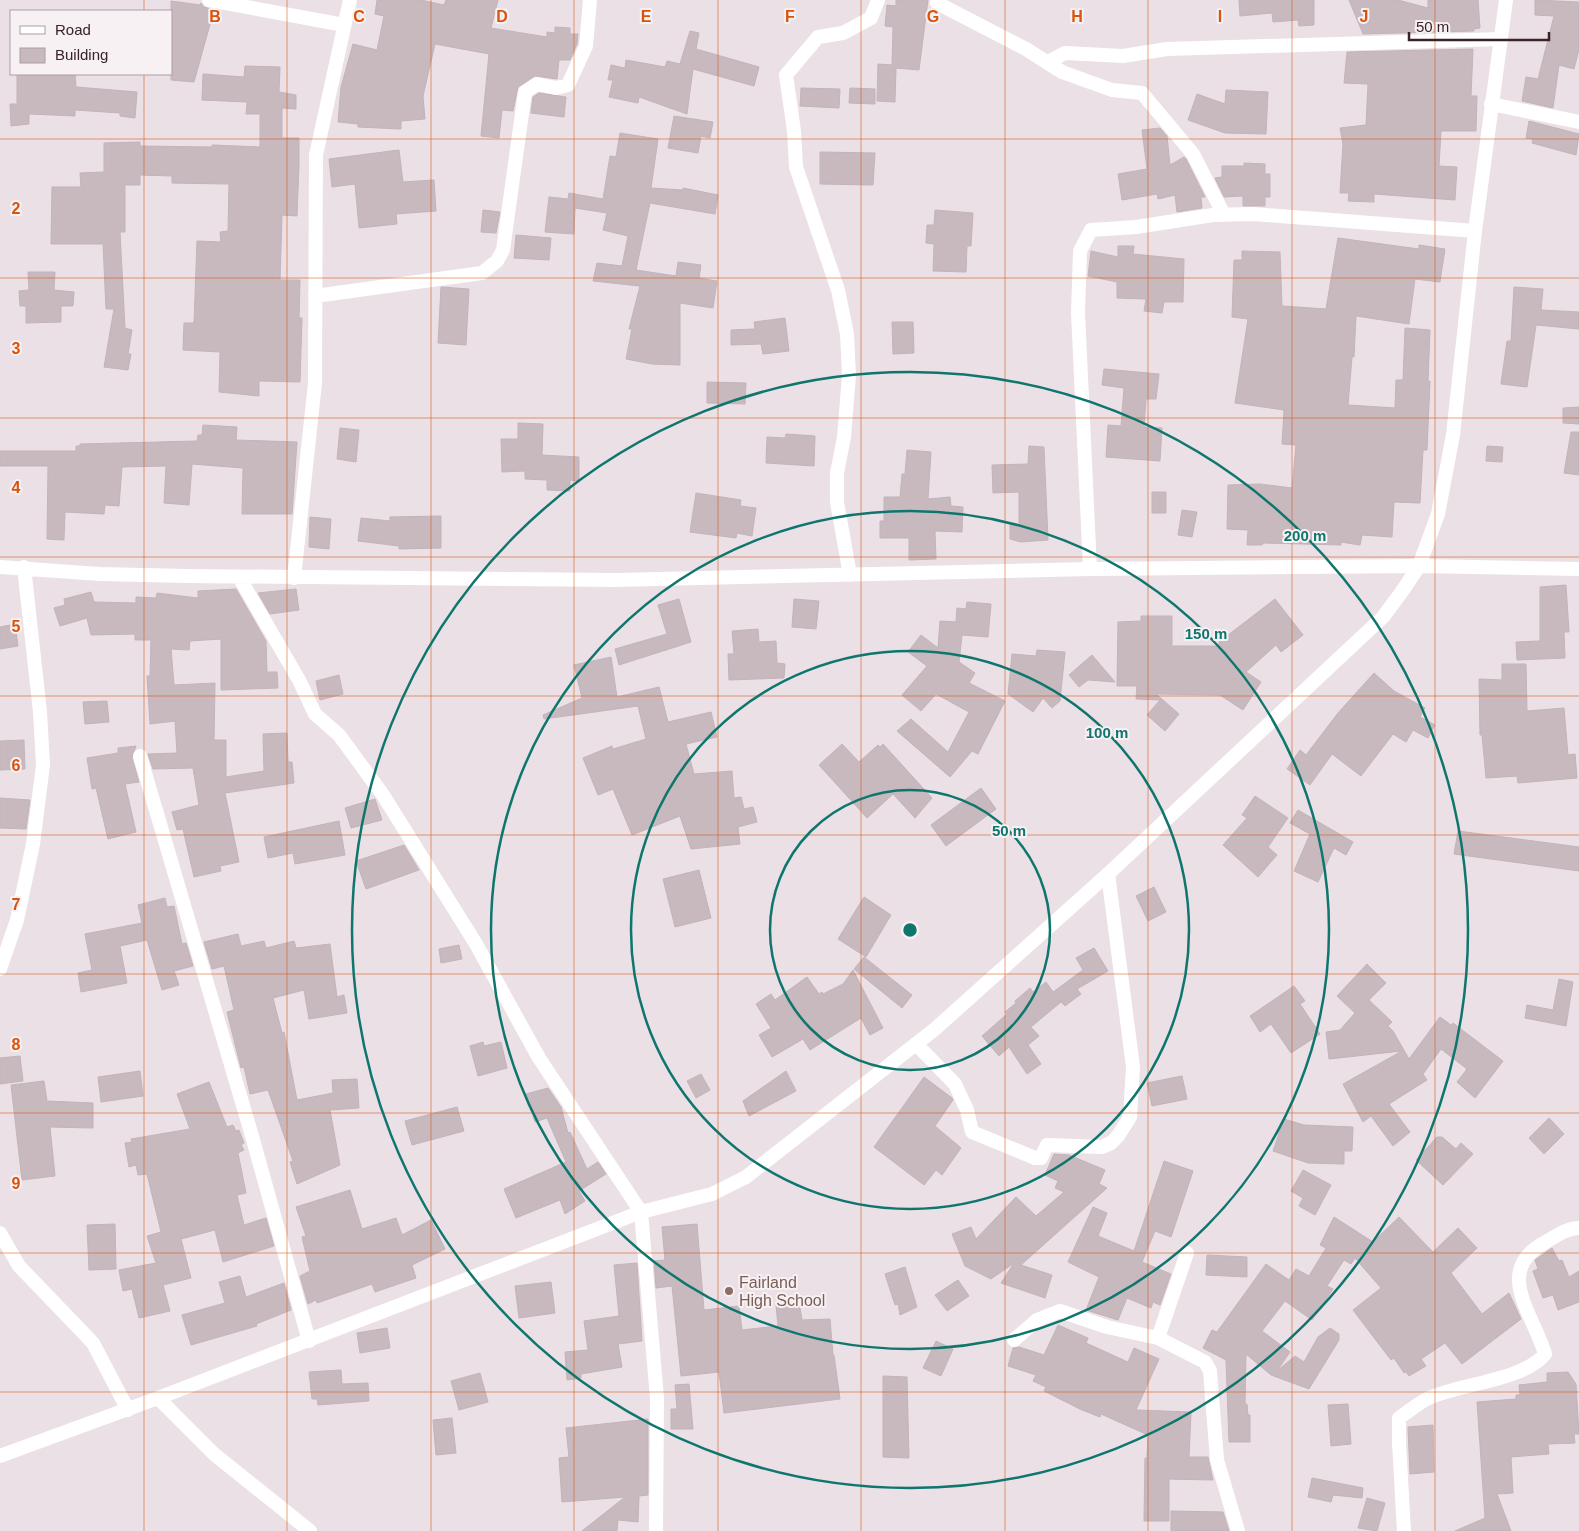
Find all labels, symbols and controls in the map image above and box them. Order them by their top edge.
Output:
text: B [209,8,221,25]
text: C [353,8,365,25]
text: D [496,8,508,25]
text: E [641,8,652,25]
text: F [785,8,795,25]
text: G [927,8,939,25]
text: H [1071,8,1083,25]
text: I [1218,8,1222,25]
text: J [1360,8,1368,25]
legend [10,10,172,75]
scale bar [1409,10,1549,42]
text: 50 m [1416,18,1449,35]
text: Road [55,21,91,38]
text: Building [55,46,108,63]
text: 2 [12,200,21,217]
text: 3 [12,340,21,357]
text: 4 [12,479,21,496]
text: 200 m [1284,527,1326,544]
text: 5 [12,618,21,635]
text: 150 m [1185,625,1227,642]
text: 100 m [1086,724,1128,741]
text: 6 [12,757,21,774]
text: 50 m [992,822,1026,839]
text: 7 [12,896,21,913]
centre of rings [901,921,919,939]
text: 8 [12,1036,21,1053]
text: 9 [12,1175,21,1192]
place label: Fairland High School [739,1274,825,1309]
marker: Fairland High School [723,1285,735,1297]

